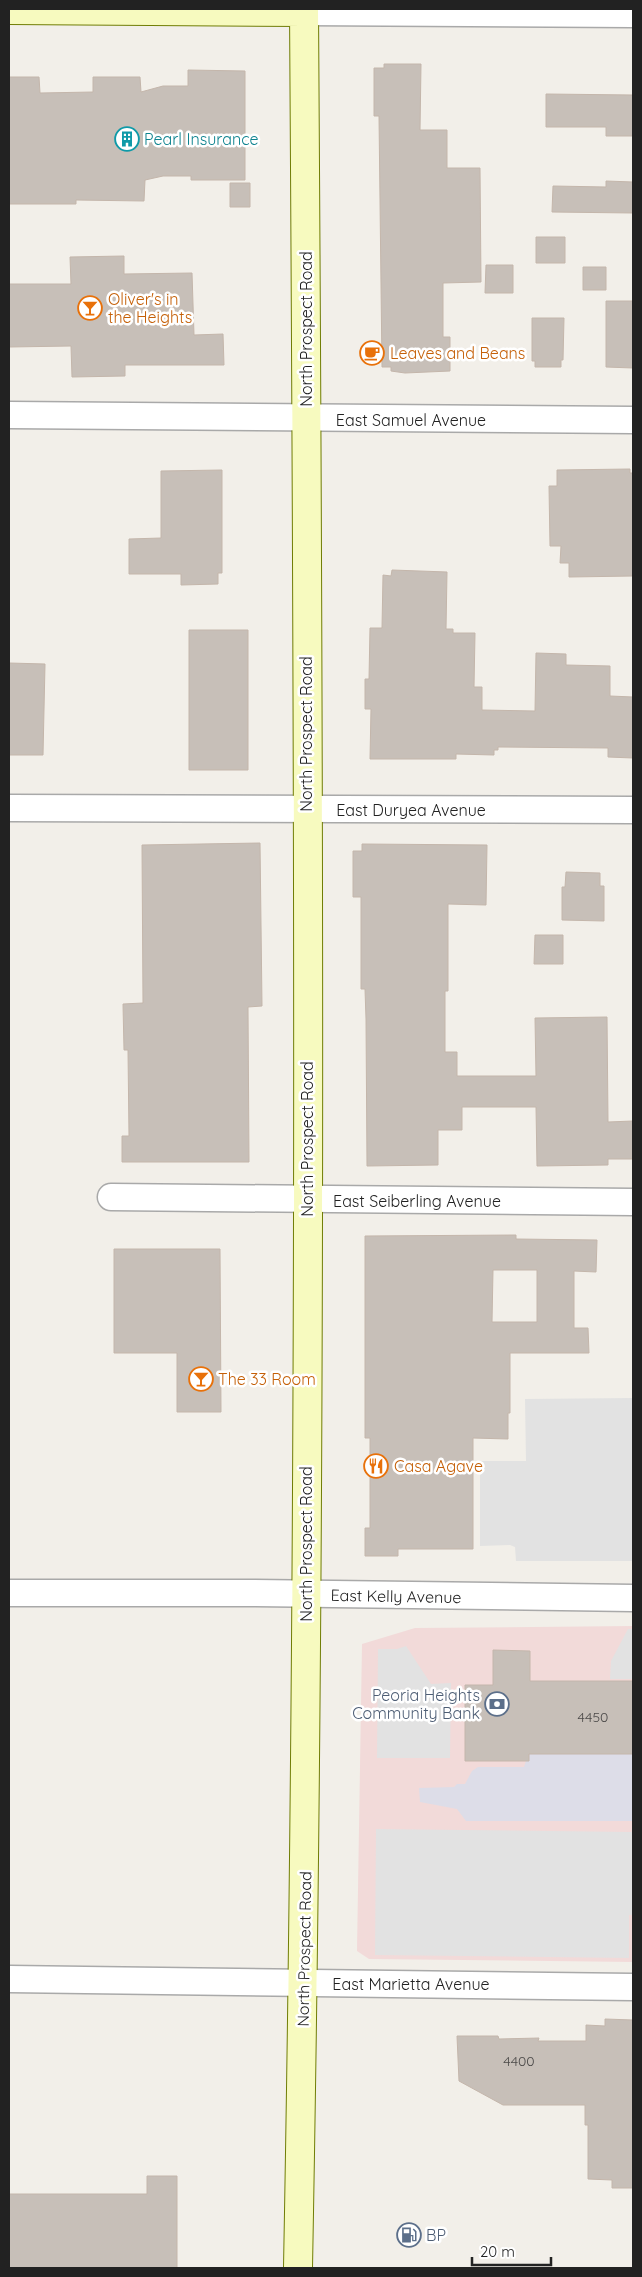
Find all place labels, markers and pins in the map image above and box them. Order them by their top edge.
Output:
building icon: Pearl Insurance [114,126,140,152]
place label: Pearl Insurance [144,129,258,149]
place label: Oliver's in the Heights [108,289,192,327]
bar icon: Oliver's in the Heights [77,295,103,321]
cafe icon: Leaves and Beans [359,340,385,366]
place label: Leaves and Beans [390,343,525,363]
bar icon: The 33 Room [188,1366,214,1392]
place label: The 33 Room [218,1369,316,1389]
restaurant icon: Casa Agave [363,1453,389,1479]
place label: Casa Agave [394,1456,483,1476]
place label: Peoria Heights Community Bank [352,1685,480,1723]
bank icon: Peoria Heights Community Bank [484,1691,510,1717]
fuel station icon: BP [396,2222,422,2248]
place label: BP [426,2225,446,2245]

